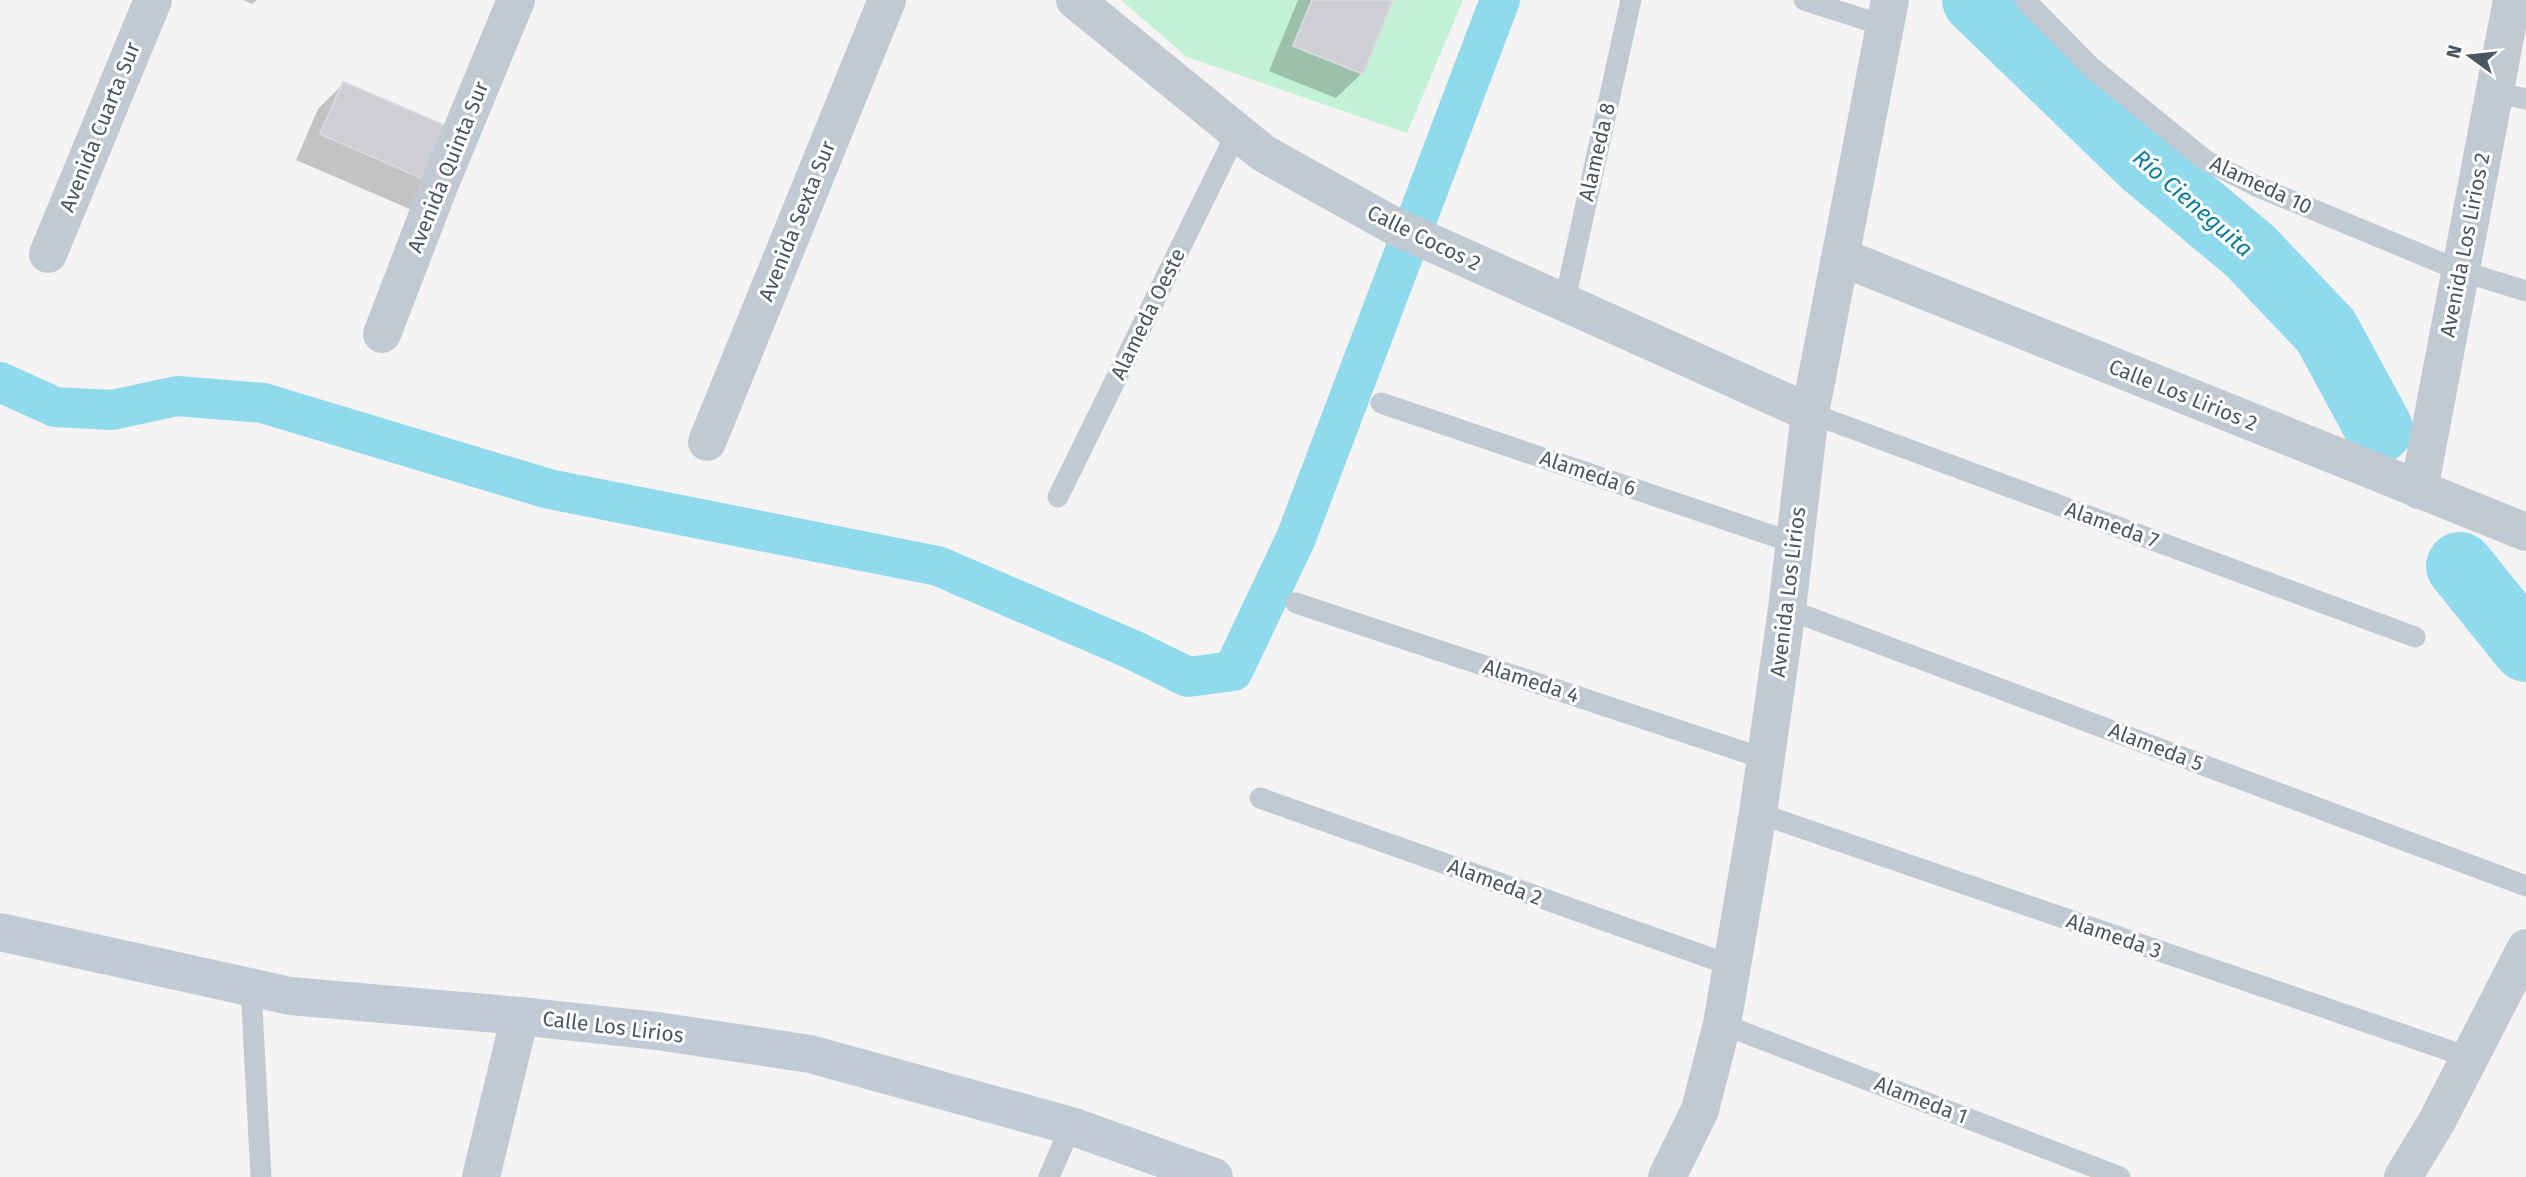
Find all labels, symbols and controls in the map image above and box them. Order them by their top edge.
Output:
north arrow [2435,21,2505,91]
street label: Avenida Cuarta Sur [54,38,146,216]
text: N [2441,43,2467,61]
street label: Avenida Quinta Sur [402,77,494,257]
street label: Alameda 8 [1573,100,1621,204]
street label: Avenida Sexta Sur [753,137,841,305]
water label: Río Cieneguita [2127,143,2259,263]
street label: Alameda 10 [2206,150,2316,220]
street label: Avenida Los Lirios 2 [2434,150,2496,340]
street label: Calle Cocos 2 [1363,199,1485,277]
street label: Alameda Oeste [1105,244,1191,384]
street label: Calle Los Lirios 2 [2105,353,2261,437]
street label: Alameda 6 [1537,444,1639,502]
street label: Alameda 7 [2062,496,2162,554]
street label: Avenida Los Lirios [1765,505,1811,679]
street label: Alameda 4 [1480,653,1582,709]
street label: Alameda 5 [2105,717,2207,777]
street label: Alameda 2 [1444,853,1546,911]
street label: Alameda 3 [2063,908,2165,964]
street label: Calle Los Lirios [541,1005,685,1049]
street label: Alameda 1 [1871,1070,1971,1130]

